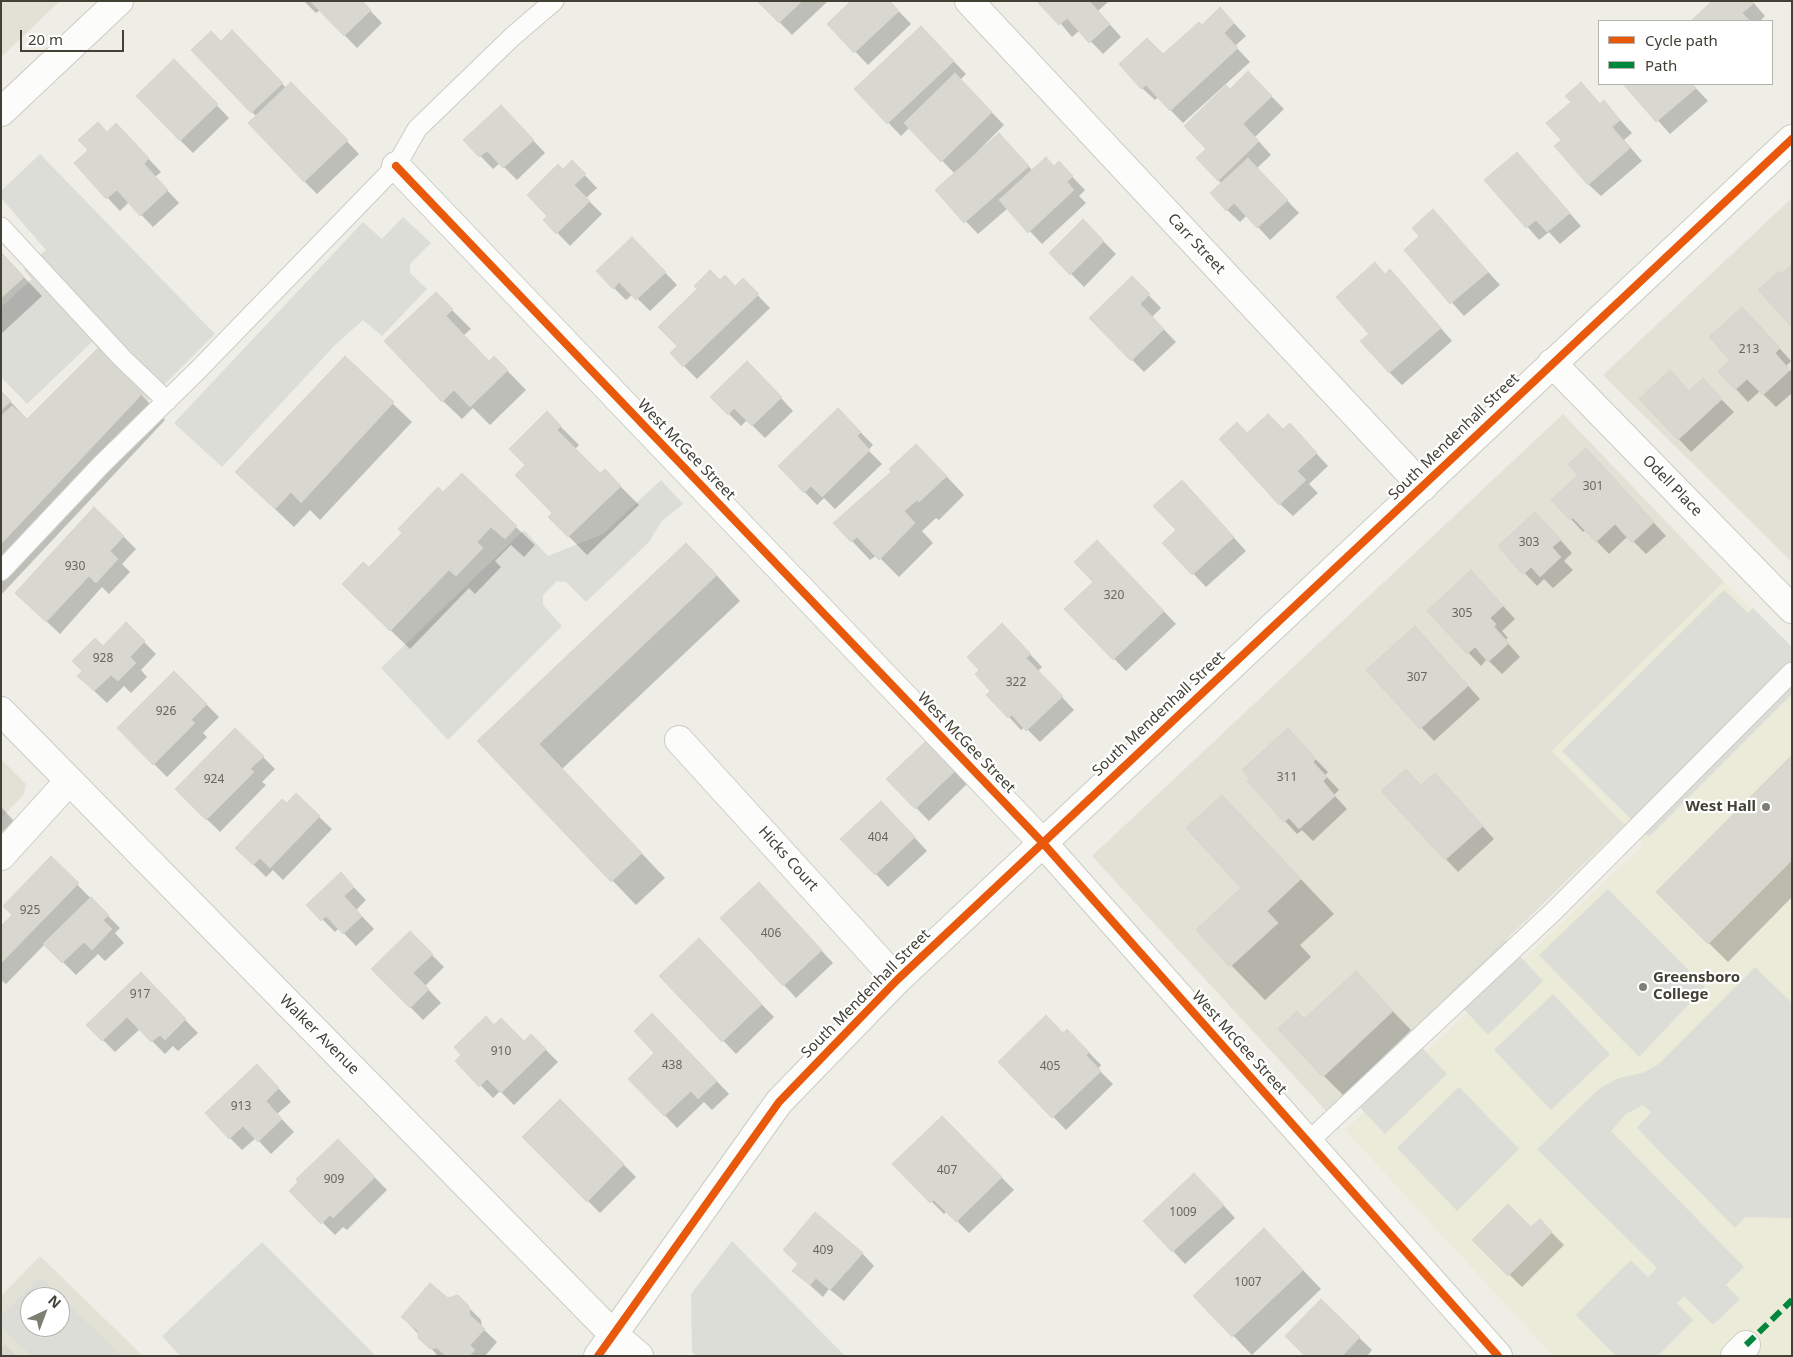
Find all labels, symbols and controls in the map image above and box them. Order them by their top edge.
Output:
scale bar [22,20,126,52]
legend [1598,20,1773,85]
text: 20 m [28,29,63,49]
text: Cycle path [1645,30,1718,50]
text: Path [1645,55,1677,75]
street label: Carr Street [1163,210,1229,278]
house number: 213 [1739,343,1759,357]
street label: South Mendenhall Street [1385,370,1523,504]
street label: West McGee Street [633,396,739,504]
street label: Odell Place [1638,452,1706,520]
house number: 301 [1583,480,1603,494]
house number: 303 [1519,536,1539,550]
house number: 930 [65,560,85,574]
house number: 320 [1104,589,1124,603]
house number: 305 [1452,607,1472,621]
street label: South Mendenhall Street [1089,648,1229,780]
house number: 928 [93,652,113,666]
house number: 307 [1407,671,1427,685]
house number: 322 [1006,676,1026,690]
street label: West McGee Street [913,689,1019,797]
house number: 926 [156,705,176,719]
house number: 311 [1277,771,1297,785]
house number: 924 [204,773,224,787]
place label: West Hall [1686,798,1756,816]
marker: West Hall [1760,801,1772,813]
street label: Hicks Court [754,823,822,895]
house number: 404 [868,831,888,845]
house number: 925 [20,904,40,918]
street label: South Mendenhall Street [798,926,934,1062]
house number: 406 [761,927,781,941]
place label: Greensboro College [1653,969,1740,1004]
marker: Greensboro College [1637,981,1649,993]
house number: 917 [130,988,150,1002]
street label: West McGee Street [1188,988,1290,1098]
street label: Walker Avenue [275,991,363,1079]
house number: 910 [491,1045,511,1059]
house number: 438 [662,1059,682,1073]
house number: 405 [1040,1060,1060,1074]
house number: 913 [231,1100,251,1114]
house number: 407 [937,1164,957,1178]
house number: 909 [324,1173,344,1187]
house number: 1009 [1169,1206,1197,1220]
house number: 409 [813,1244,833,1258]
house number: 1007 [1234,1276,1262,1290]
north arrow [20,1287,70,1337]
text: N [44,1291,66,1312]

